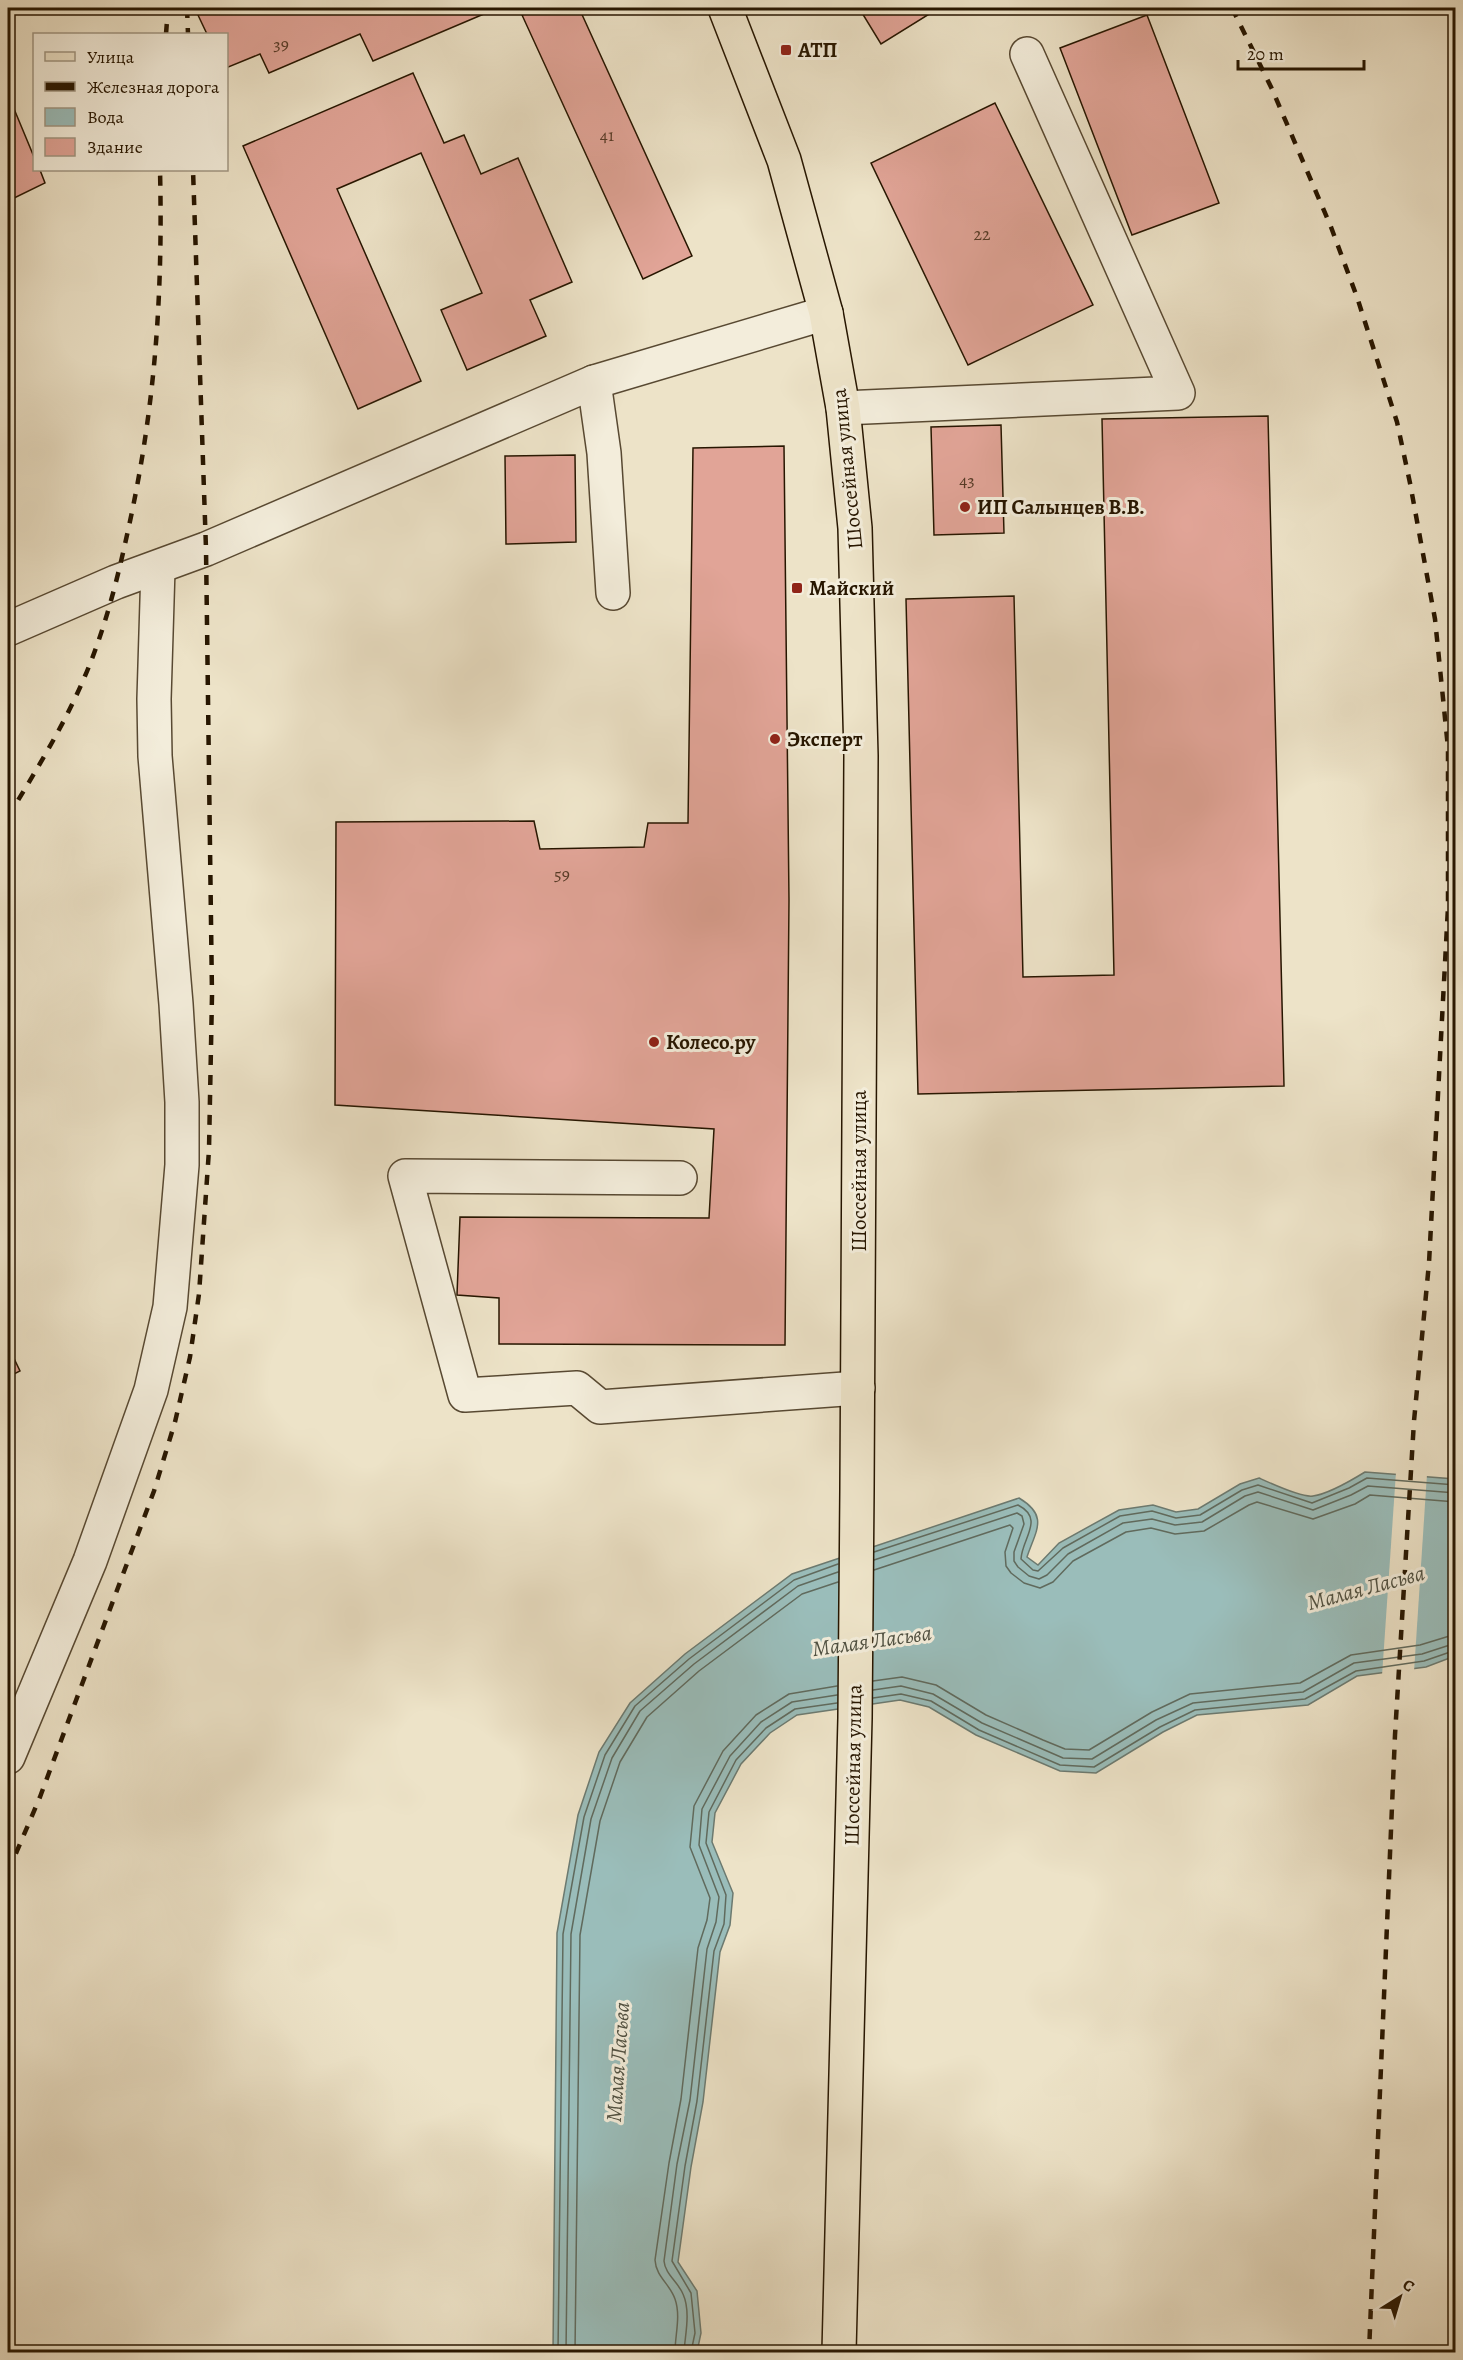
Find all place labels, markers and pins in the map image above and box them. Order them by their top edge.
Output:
place label: АТП [797,36,838,64]
marker: АТП [779,43,793,57]
place label: ИП Салынцев В.В. [977,493,1145,521]
marker: ИП Салынцев В.В. [958,500,972,514]
place label: Майский [809,574,894,602]
marker: Майский [790,581,804,595]
place label: Эксперт [787,725,863,753]
marker: Эксперт [768,732,782,746]
place label: Колесо.ру [666,1028,756,1056]
marker: Колесо.ру [647,1035,661,1049]

